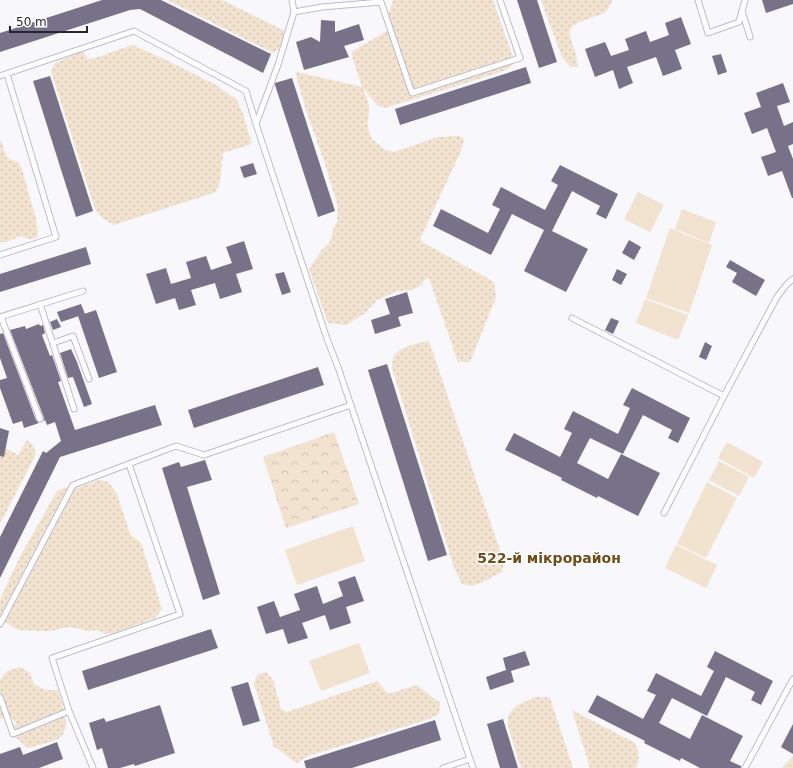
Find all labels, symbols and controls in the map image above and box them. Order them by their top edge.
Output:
scale bar [10,8,87,34]
text: 50 m [16,15,47,29]
district label: 522-й мікрорайон [477,550,621,566]

